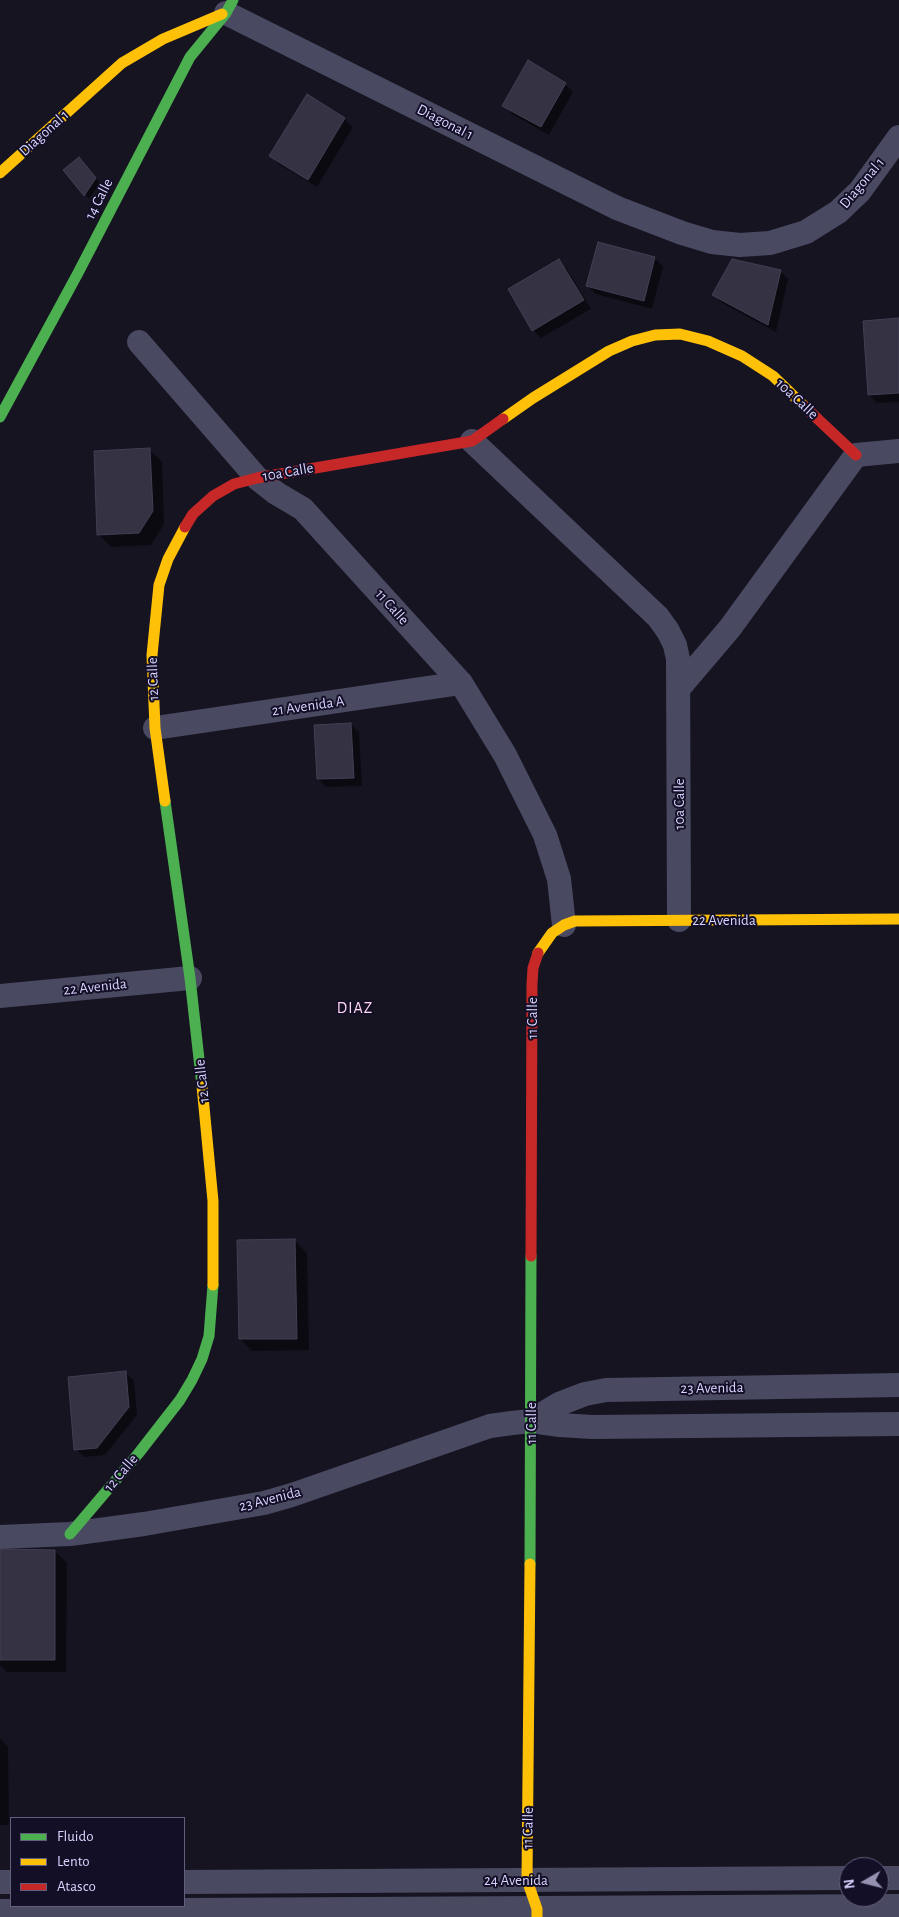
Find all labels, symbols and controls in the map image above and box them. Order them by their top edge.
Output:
street label: Diagonal 1 [414,100,476,144]
street label: Diagonal 1 [15,106,73,160]
street label: Diagonal 1 [836,154,888,212]
street label: 14 Calle [81,175,117,223]
street label: 10a Calle [772,375,822,423]
street label: 10a Calle [261,459,315,485]
street label: 11 Calle [371,585,413,629]
street label: 12 Calle [143,657,163,701]
street label: 21 Avenida A [271,692,345,720]
street label: 10a Calle [670,778,688,830]
street label: 22 Avenida [692,911,756,929]
street label: 22 Avenida [62,975,128,999]
street label: 11 Calle [523,997,541,1039]
district label: DIAZ [336,998,374,1018]
street label: 12 Calle [191,1058,213,1104]
street label: 23 Avenida [680,1378,744,1398]
street label: 11 Calle [522,1402,540,1444]
street label: 12 Calle [100,1451,142,1495]
street label: 23 Avenida [237,1483,303,1515]
street label: 11 Calle [519,1807,537,1849]
legend [10,1817,185,1907]
text: Fluido [57,1829,94,1844]
text: Lento [57,1854,90,1869]
north arrow [839,1857,889,1907]
street label: 24 Avenida [484,1871,548,1889]
text: N [843,1878,858,1890]
text: Atasco [57,1879,96,1894]

